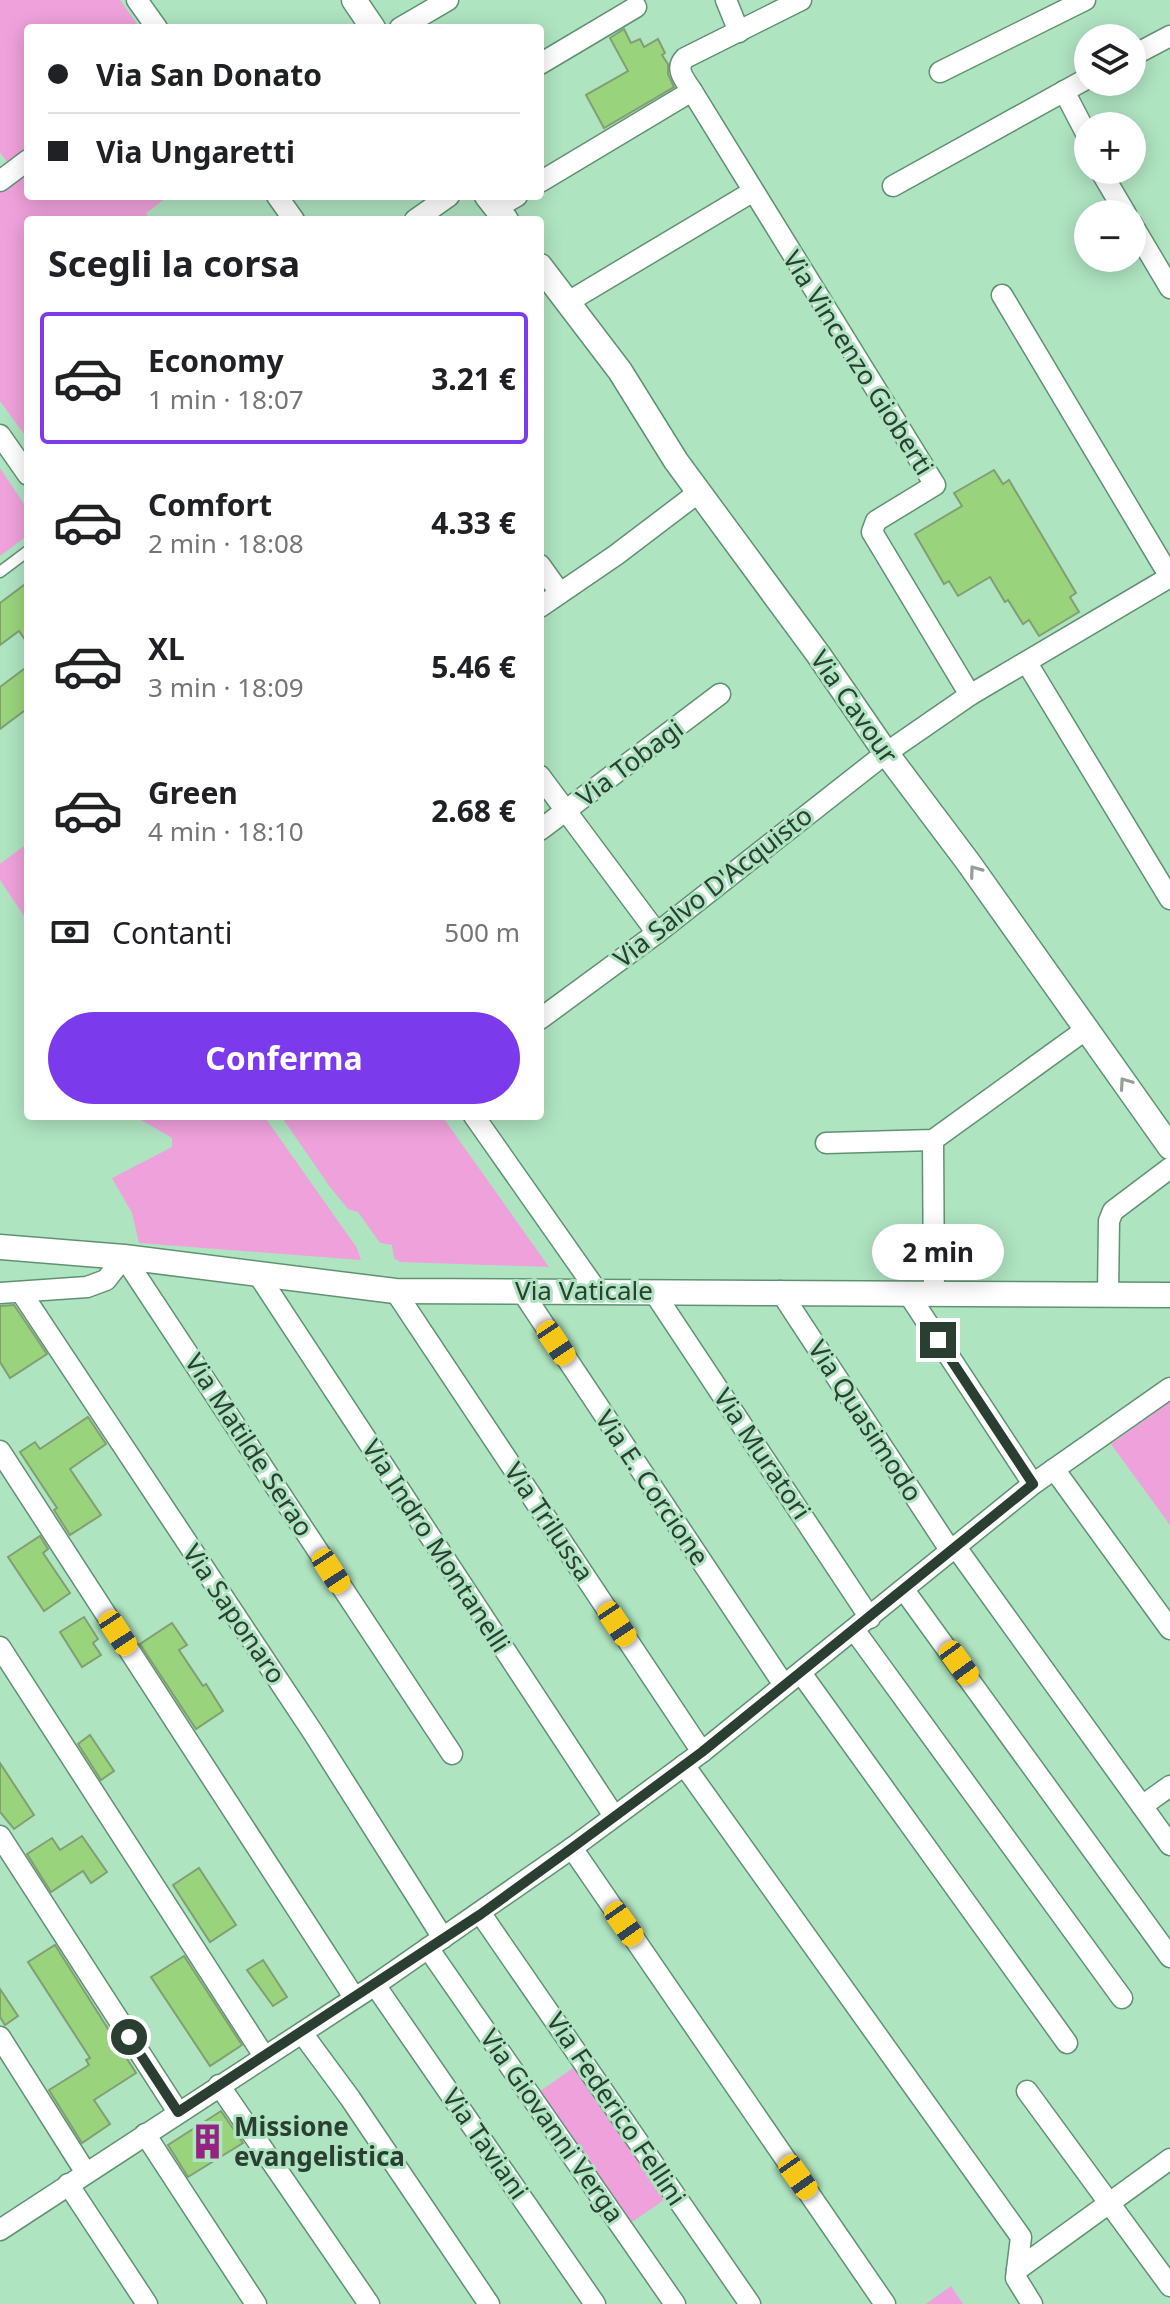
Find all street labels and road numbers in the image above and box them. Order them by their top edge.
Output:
street label: Via Vincenzo Gioberti [775,243,943,482]
street label: Via Cavour [803,643,907,770]
street label: Via Tobagi [569,710,690,814]
street label: Via Salvo D'Acquisto [605,797,819,975]
street label: Via Vaticale [515,1272,653,1308]
street label: Via Quasimodo [800,1333,931,1508]
street label: Via Matilde Serao [177,1346,323,1543]
street label: Via Muratori [706,1381,820,1526]
street label: Via E. Corcione [588,1403,718,1572]
street label: Via Indro Montanelli [354,1432,519,1659]
street label: Via Trilussa [497,1455,603,1588]
street label: Via Saponaro [175,1537,295,1690]
street label: Via Federico Fellini [539,2005,695,2212]
street label: Via Giovanni Verga [472,2021,633,2229]
street label: Via Taviani [434,2081,537,2206]

